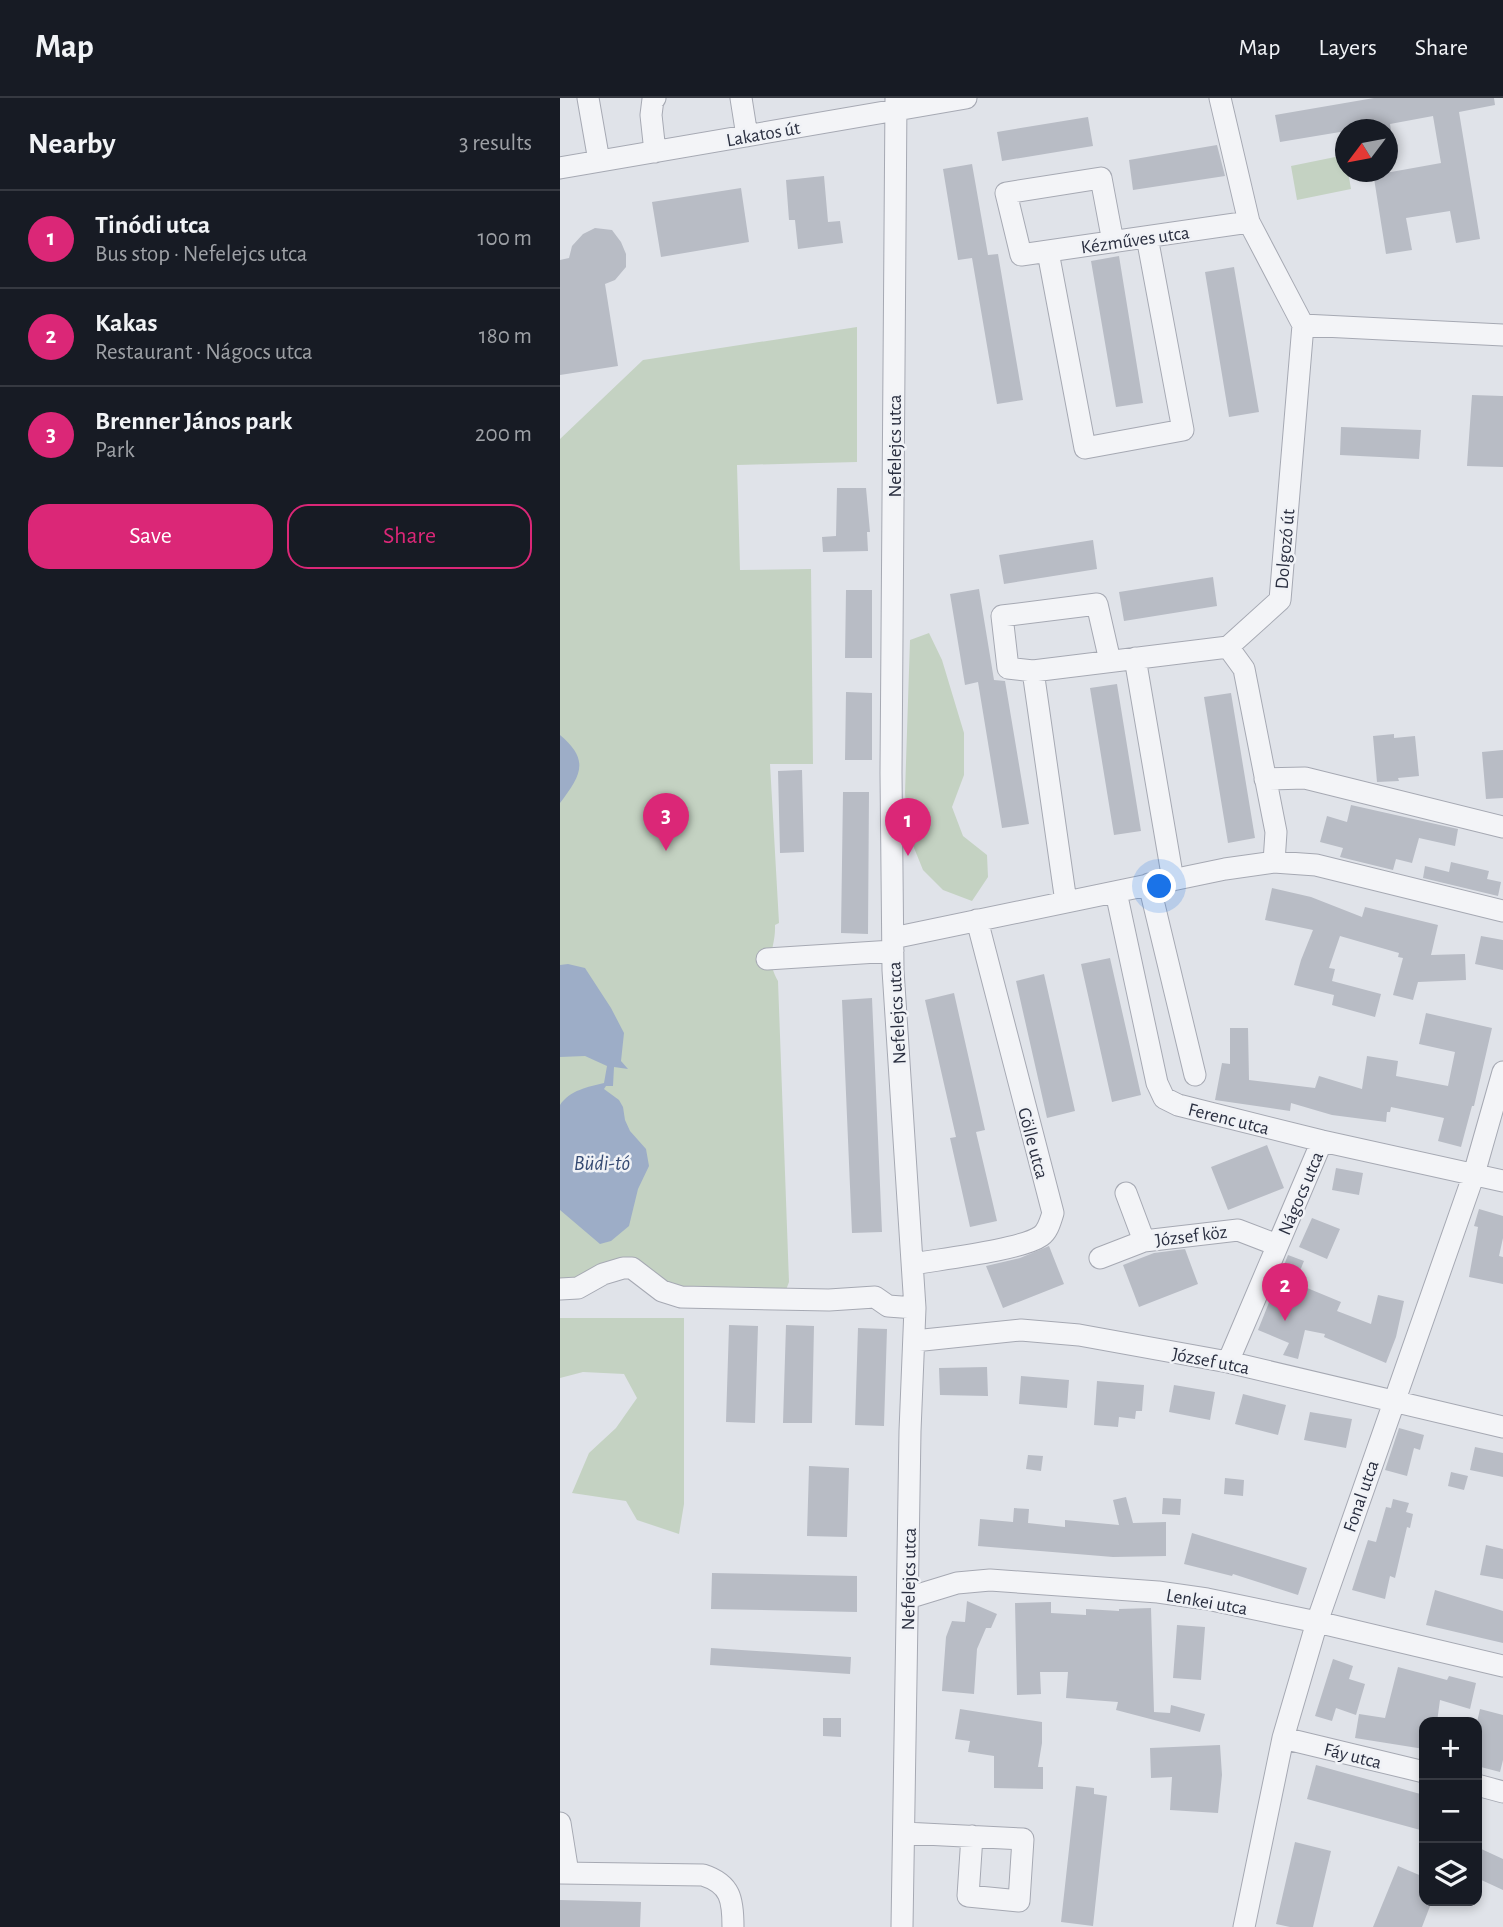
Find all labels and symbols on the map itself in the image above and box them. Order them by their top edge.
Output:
street label: Lakatos út [725,119,802,150]
north arrow [1335,119,1398,182]
street label: Kézműves utca [1080,223,1191,257]
street label: Nefelejcs utca [886,394,905,497]
street label: Dolgozó út [1273,508,1298,590]
pin: 3 [643,793,689,851]
pin: 1 [885,798,931,856]
your location [1142,869,1176,903]
street label: Nefelejcs utca [885,961,910,1065]
street label: Ferenc utca [1186,1100,1271,1139]
street label: Gölle utca [1014,1106,1051,1181]
street label: Nágocs utca [1275,1149,1328,1238]
water label: Büdi-tó [574,1153,630,1174]
street label: József köz [1154,1223,1228,1250]
pin: 2 [1262,1263,1308,1321]
street label: József utca [1170,1345,1251,1378]
street label: Fonal utca [1340,1458,1383,1535]
street label: Nefelejcs utca [899,1527,920,1631]
street label: Lenkei utca [1164,1586,1249,1619]
street label: Fáy utca [1322,1740,1384,1773]

